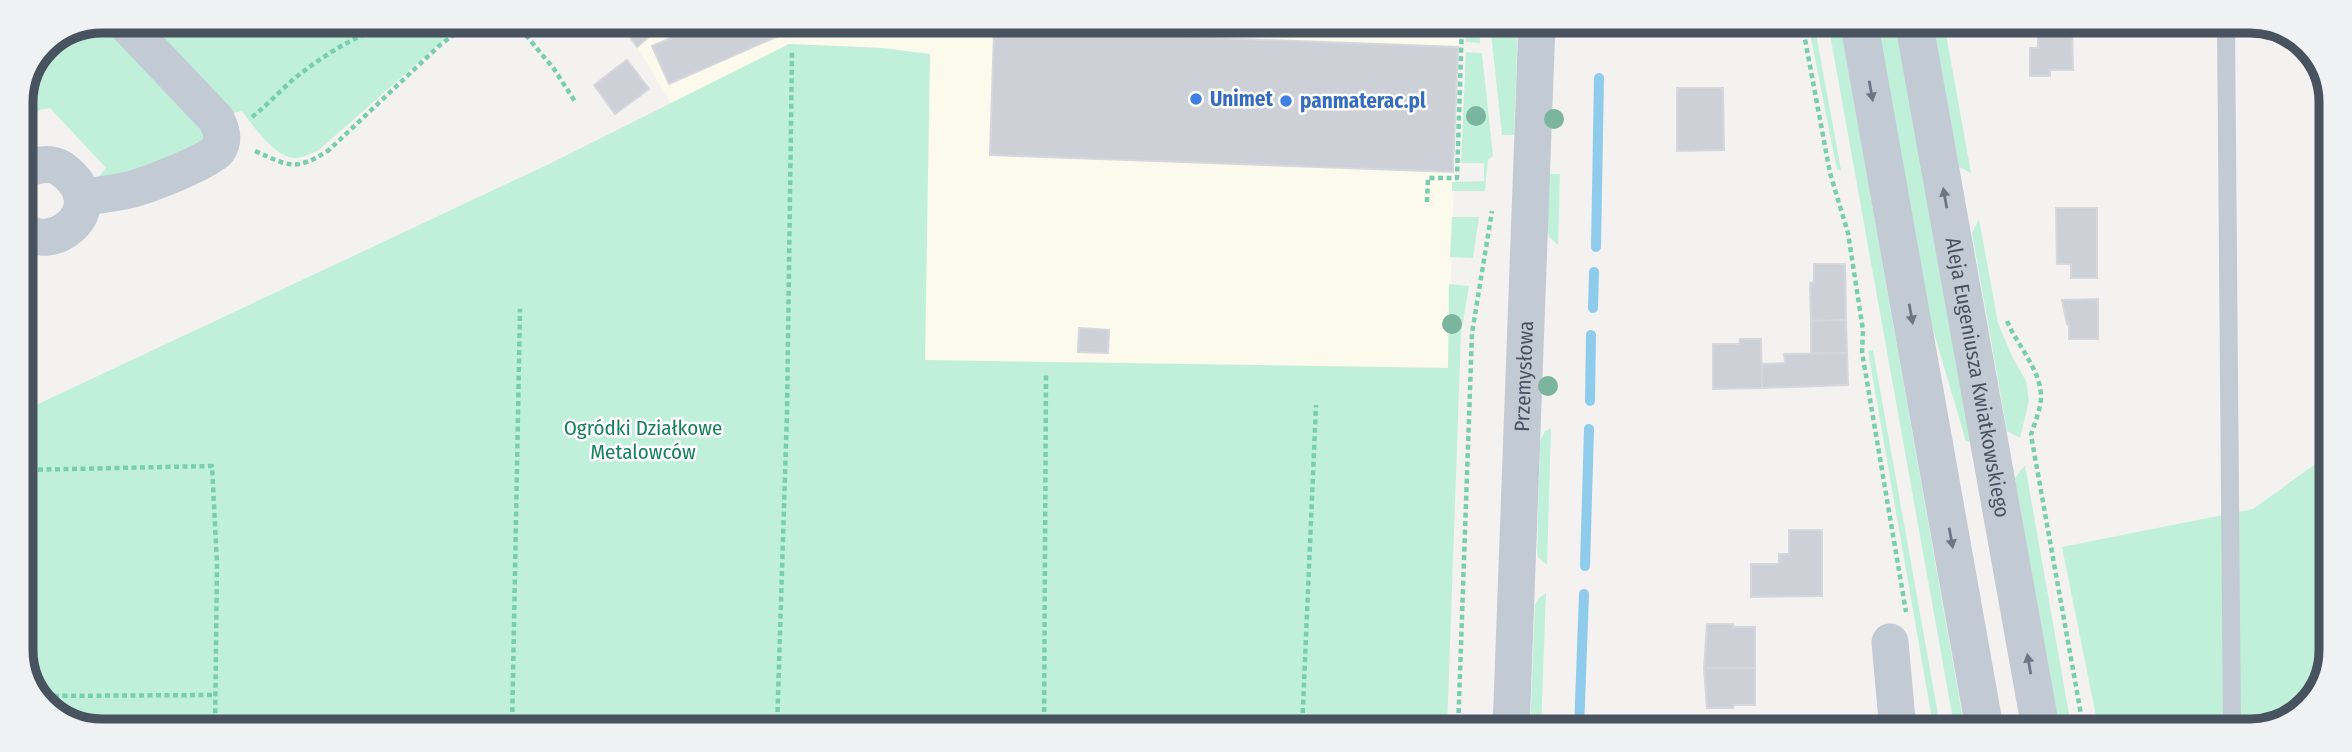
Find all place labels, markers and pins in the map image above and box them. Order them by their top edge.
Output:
place label: Unimet [1210,86,1273,112]
place label: panmaterac.pl [1300,88,1426,114]
marker: Unimet [1188,91,1204,107]
marker: panmaterac.pl [1278,93,1294,109]

